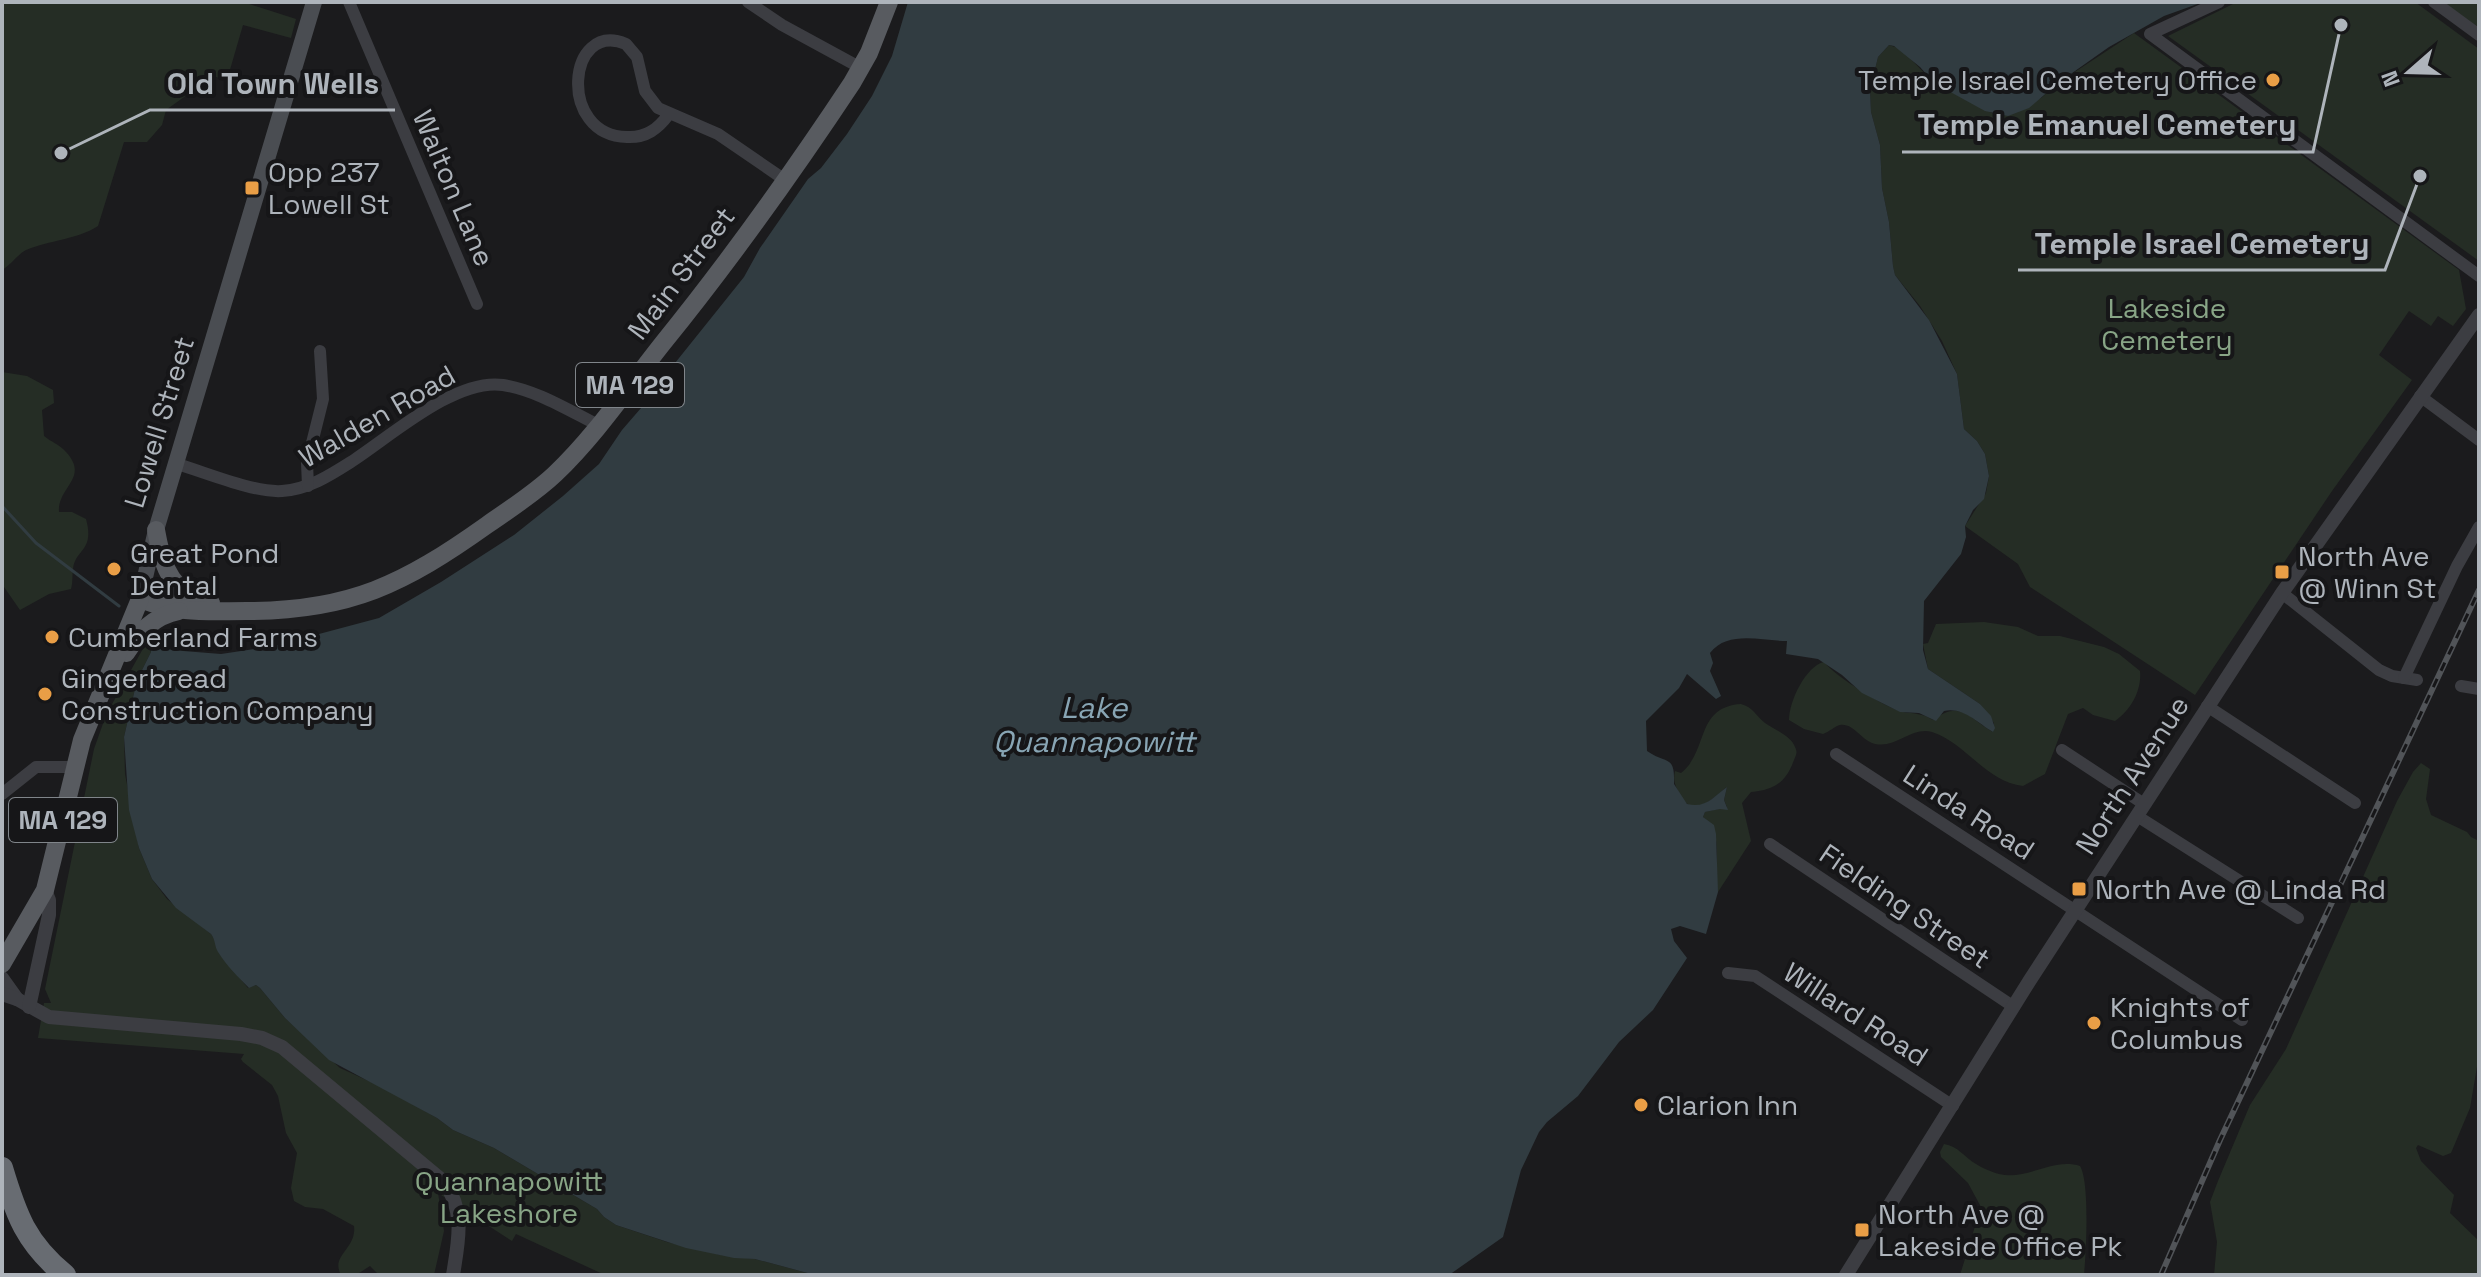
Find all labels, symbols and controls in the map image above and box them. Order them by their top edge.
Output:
north arrow [2369,32,2449,112]
callout: Old Town Wells [150,56,395,110]
place label: Temple Israel Cemetery Office [1858,62,2257,98]
text: Old Town Wells [167,64,379,103]
text: N [2375,67,2406,91]
marker: Temple Israel Cemetery Office [2264,71,2282,89]
callout: Temple Emanuel Cemetery [1902,98,2313,152]
street label: Walton Lane [405,104,503,272]
text: Temple Emanuel Cemetery [1918,105,2296,144]
place label: Opp 237 Lowell St [268,154,390,222]
marker: Opp 237 Lowell St [243,179,261,197]
street label: Main Street [619,199,743,347]
callout: Temple Israel Cemetery [2018,216,2385,270]
text: Temple Israel Cemetery [2035,224,2369,263]
park label: Lakeside Cemetery [2101,290,2233,358]
street label: Lowell Street [116,332,202,512]
street label: Walden Road [292,357,462,475]
road number: MA 129 [576,363,684,407]
place label: Great Pond Dental [130,535,279,603]
place label: North Ave @ Winn St [2298,538,2437,606]
marker: Great Pond Dental [105,560,123,578]
marker: North Ave @ Winn St [2273,563,2291,581]
place label: Cumberland Farms [68,619,318,655]
marker: Cumberland Farms [43,628,61,646]
place label: Gingerbread Construction Company [61,660,374,728]
marker: Gingerbread Construction Company [36,685,54,703]
water label: Lake Quannapowitt [993,688,1198,761]
street label: North Avenue [2067,689,2197,861]
street label: Linda Road [1897,756,2041,868]
road number: MA 129 [9,798,117,842]
street label: Fielding Street [1813,836,1997,976]
place label: North Ave @ Linda Rd [2095,871,2386,907]
marker: North Ave @ Linda Rd [2070,880,2088,898]
street label: Willard Road [1777,954,1935,1074]
place label: Knights of Columbus [2110,989,2250,1057]
marker: Knights of Columbus [2085,1014,2103,1032]
place label: Clarion Inn [1657,1087,1798,1123]
marker: Clarion Inn [1632,1096,1650,1114]
park label: Quannapowitt Lakeshore [415,1163,603,1231]
place label: North Ave @ Lakeside Office Pk [1878,1196,2122,1264]
marker: North Ave @ Lakeside Office Pk [1853,1221,1871,1239]

